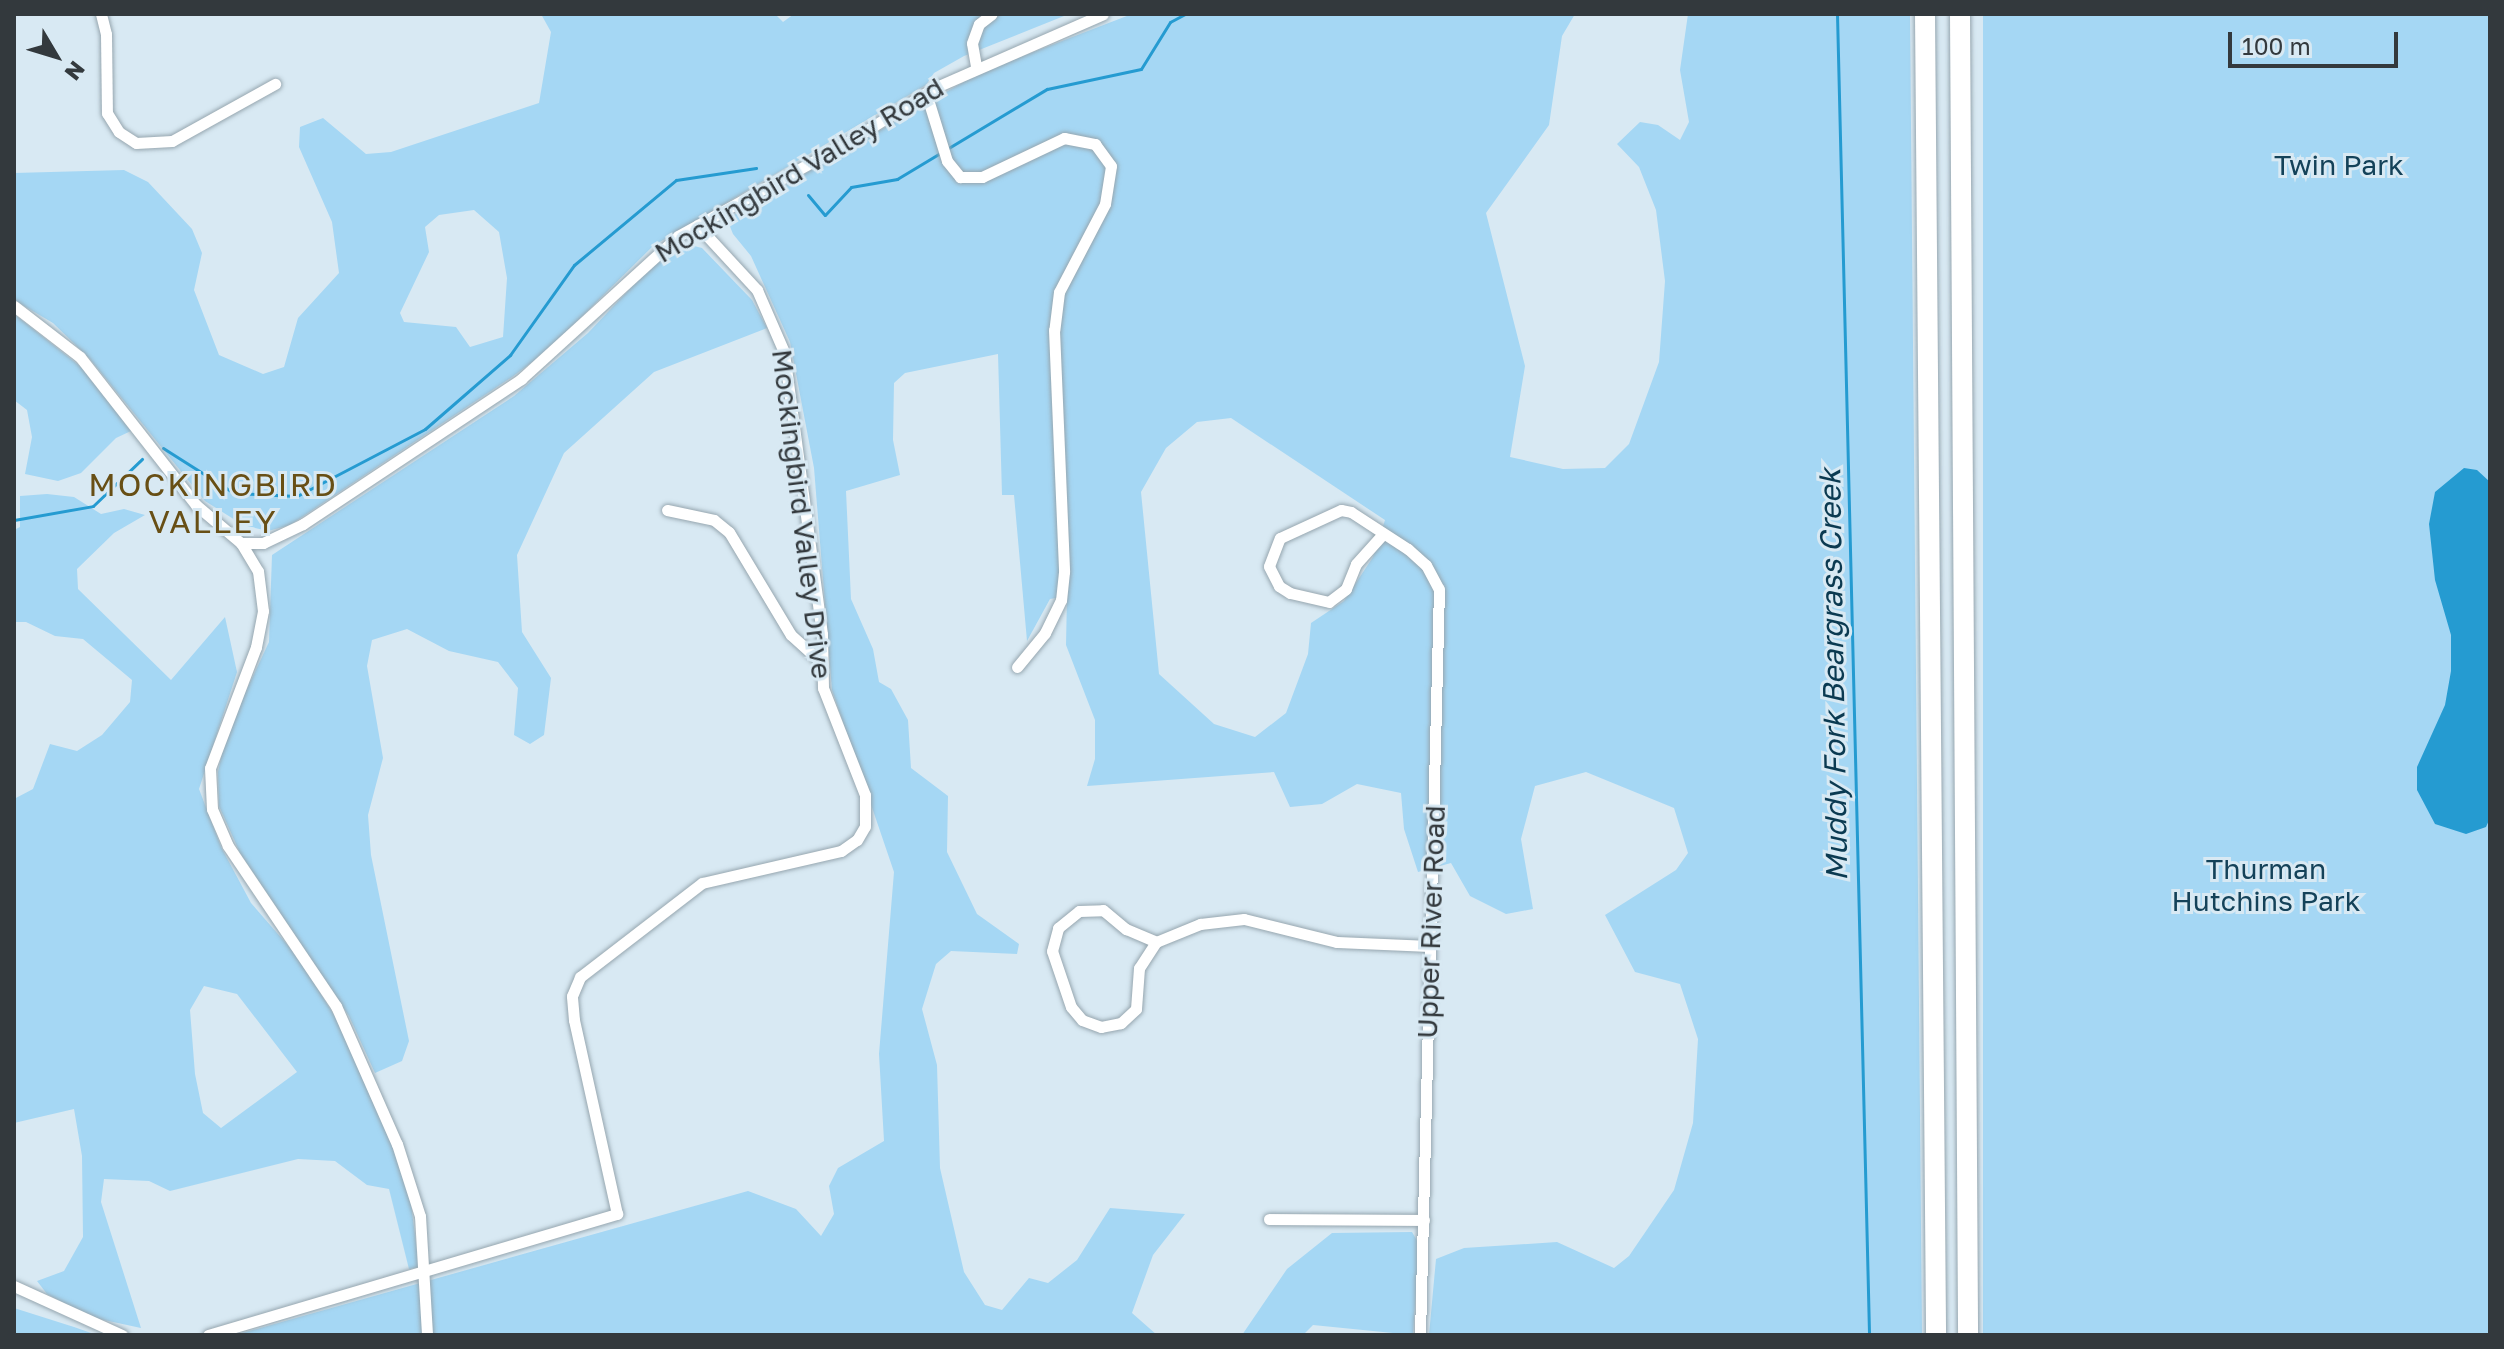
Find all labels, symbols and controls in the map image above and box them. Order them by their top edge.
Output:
north arrow [16,16,96,96]
scale bar [2232,16,2402,66]
text: 100 m [2242,31,2311,60]
text: N [60,56,91,86]
street label: Mockingbird Valley Road [648,70,950,270]
park label: Twin Park [2274,148,2404,182]
street label: Mockingbird Valley Drive [765,347,839,681]
district label: MOCKINGBIRD VALLEY [88,466,338,541]
water label: Muddy Fork Beargrass Creek [1811,469,1855,881]
street label: Upper River Road [1410,805,1452,1039]
park label: Thurman Hutchins Park [2171,852,2361,918]

